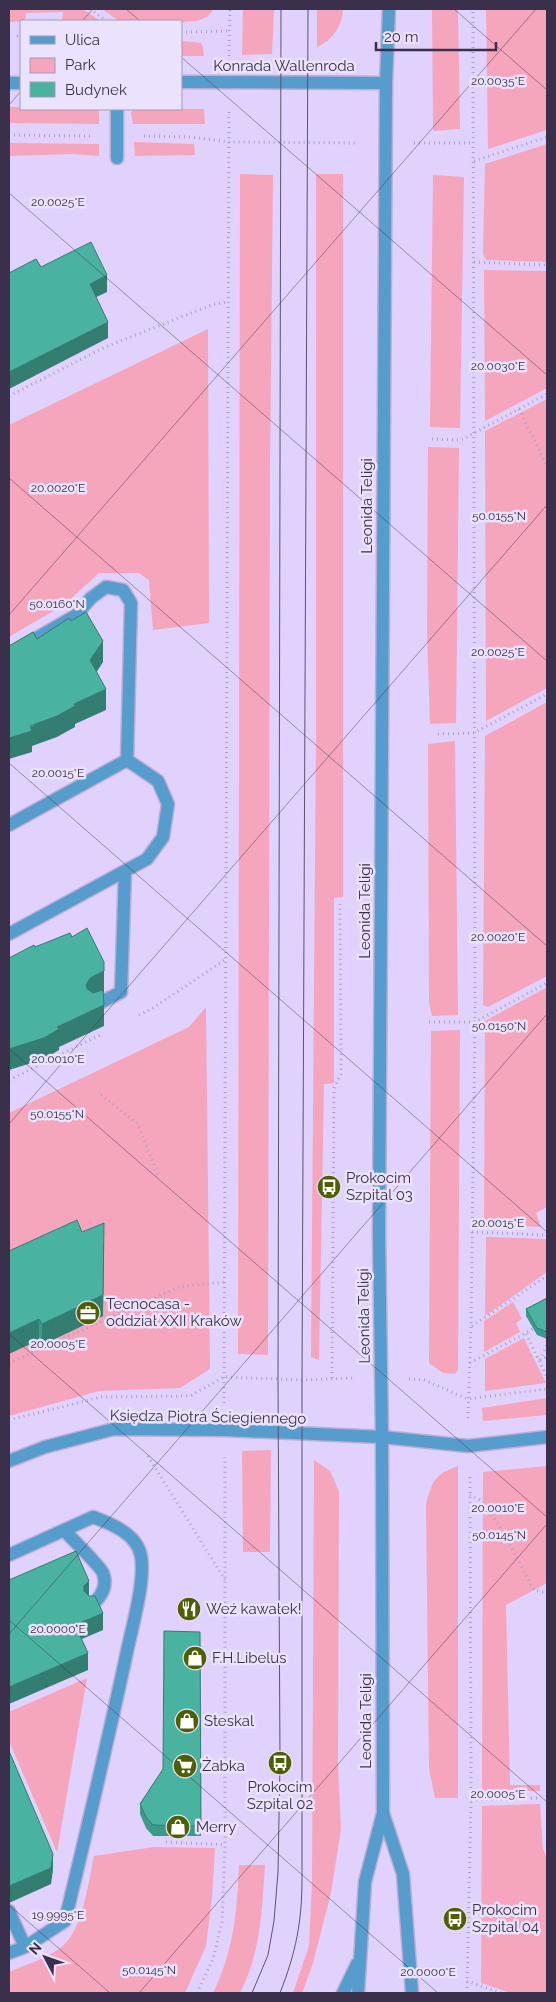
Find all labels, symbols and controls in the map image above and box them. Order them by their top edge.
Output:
legend [20,20,182,110]
scale bar [376,20,496,52]
text: 20 m [384,28,419,46]
text: Ulica [65,31,100,49]
text: Park [65,56,96,74]
street label: Konrada Wallenroda [213,57,355,75]
text: 20.0035°E [471,74,525,88]
text: Budynek [65,81,127,99]
text: 20.0025°E [31,195,85,209]
text: 20.0030°E [471,359,525,373]
street label: Leonida Teligi [358,458,376,554]
text: 20.0020°E [31,481,85,495]
text: 50.0155°N [472,509,526,523]
text: 50.0160°N [29,597,85,611]
text: 20.0025°E [471,645,525,659]
text: 20.0015°E [32,766,84,780]
street label: Leonida Teligi [356,863,374,959]
text: 20.0020°E [471,930,525,944]
text: 50.0150°N [472,1019,526,1033]
text: 20.0010°E [31,1052,85,1066]
text: 50.0155°N [30,1107,84,1121]
place label: Prokocim Szpital 03 [346,1169,413,1204]
bus stop icon: Prokocim Szpital 03 [316,1174,342,1200]
text: 20.0015°E [472,1216,524,1230]
street label: Leonida Teligi [354,1268,374,1364]
place label: Tecnocasa - oddział XXII Kraków [106,1295,242,1330]
office icon: Tecnocasa - oddział XXII Kraków [75,1300,101,1326]
text: 20.0005°E [31,1337,85,1351]
street label: Księdza Piotra Ściegiennego [110,1406,307,1428]
text: 20.0010°E [471,1501,525,1515]
text: 50.0145°N [472,1528,526,1542]
restaurant icon: Weź kawałek! [176,1596,202,1622]
place label: Weź kawałek! [206,1600,302,1618]
text: 20.0000°E [30,1622,86,1636]
shop icon: F.H.Libelus [182,1645,208,1671]
place label: F.H.Libelus [212,1649,287,1667]
street label: Leonida Teligi [357,1673,375,1769]
shop icon: Steskal [174,1708,200,1734]
place label: Steskal [204,1712,255,1730]
bus stop icon: Prokocim Szpital 02 [267,1750,293,1776]
supermarket icon: Żabka [172,1753,198,1779]
place label: Żabka [202,1756,245,1775]
place label: Prokocim Szpital 02 [247,1778,314,1813]
text: 20.0005°E [471,1787,525,1801]
shop icon: Merry [165,1814,191,1840]
place label: Merry [196,1818,237,1836]
place label: Prokocim Szpital 04 [472,1901,539,1936]
bus stop icon: Prokocim Szpital 04 [442,1906,468,1932]
text: 19.9995°E [32,1908,84,1922]
north arrow [20,1932,70,1982]
text: N [26,1939,45,1958]
text: 50.0145°N [122,1963,176,1977]
text: 20.0000°E [400,1965,456,1979]

